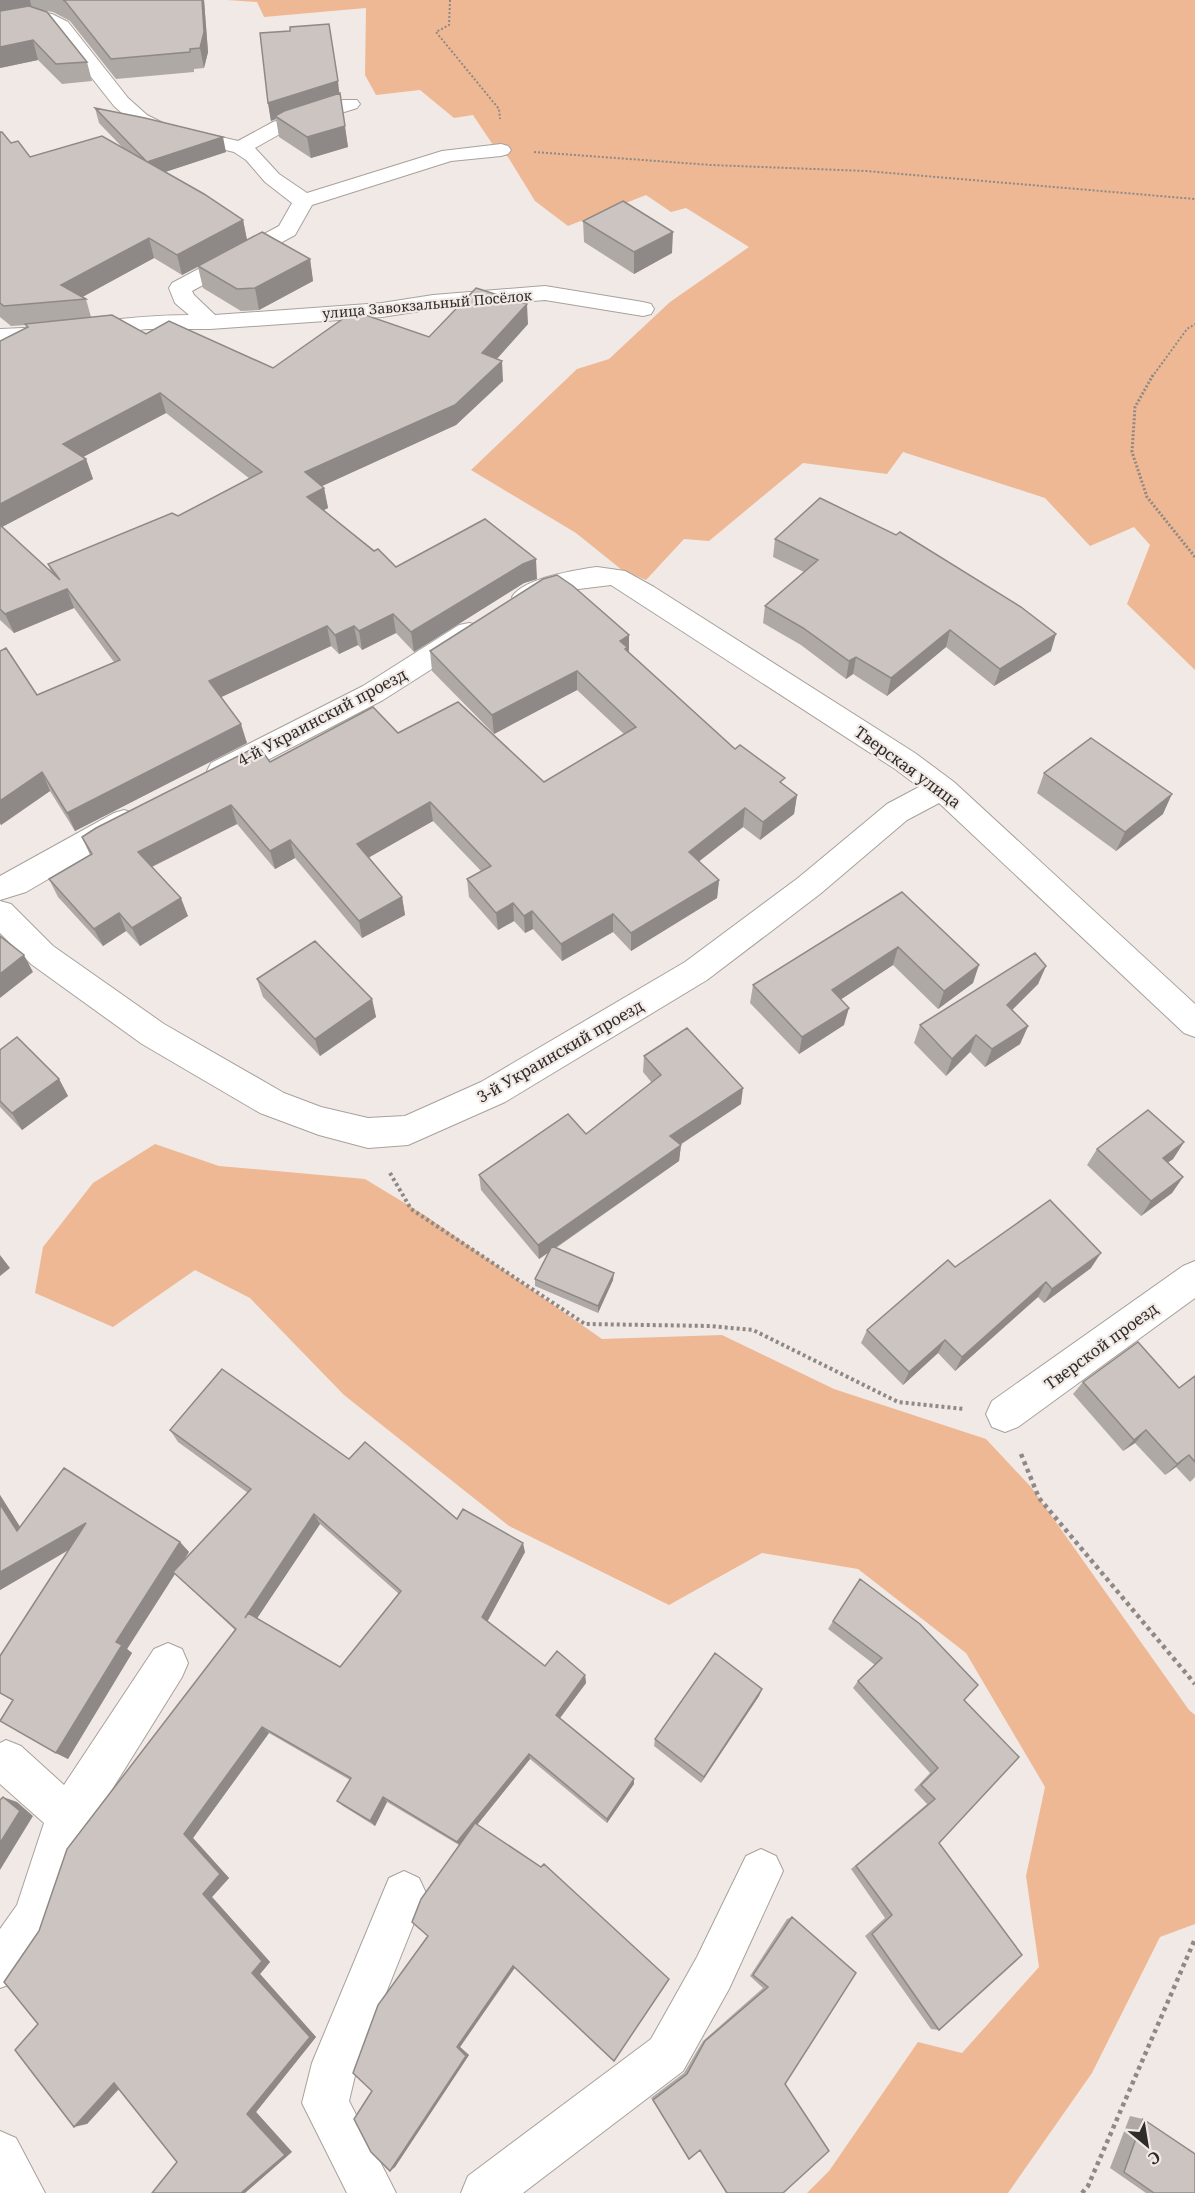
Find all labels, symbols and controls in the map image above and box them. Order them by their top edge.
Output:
street label: улица Завокзальный Посёлок [321,285,533,323]
street label: 4-й Украинский проезд [234,663,411,771]
street label: Тверская улица [850,721,966,813]
street label: 3-й Украинский проезд [473,994,647,1108]
street label: Тверской проезд [1040,1297,1162,1395]
north arrow [1117,2115,1177,2175]
text: С [1144,2146,1165,2170]

